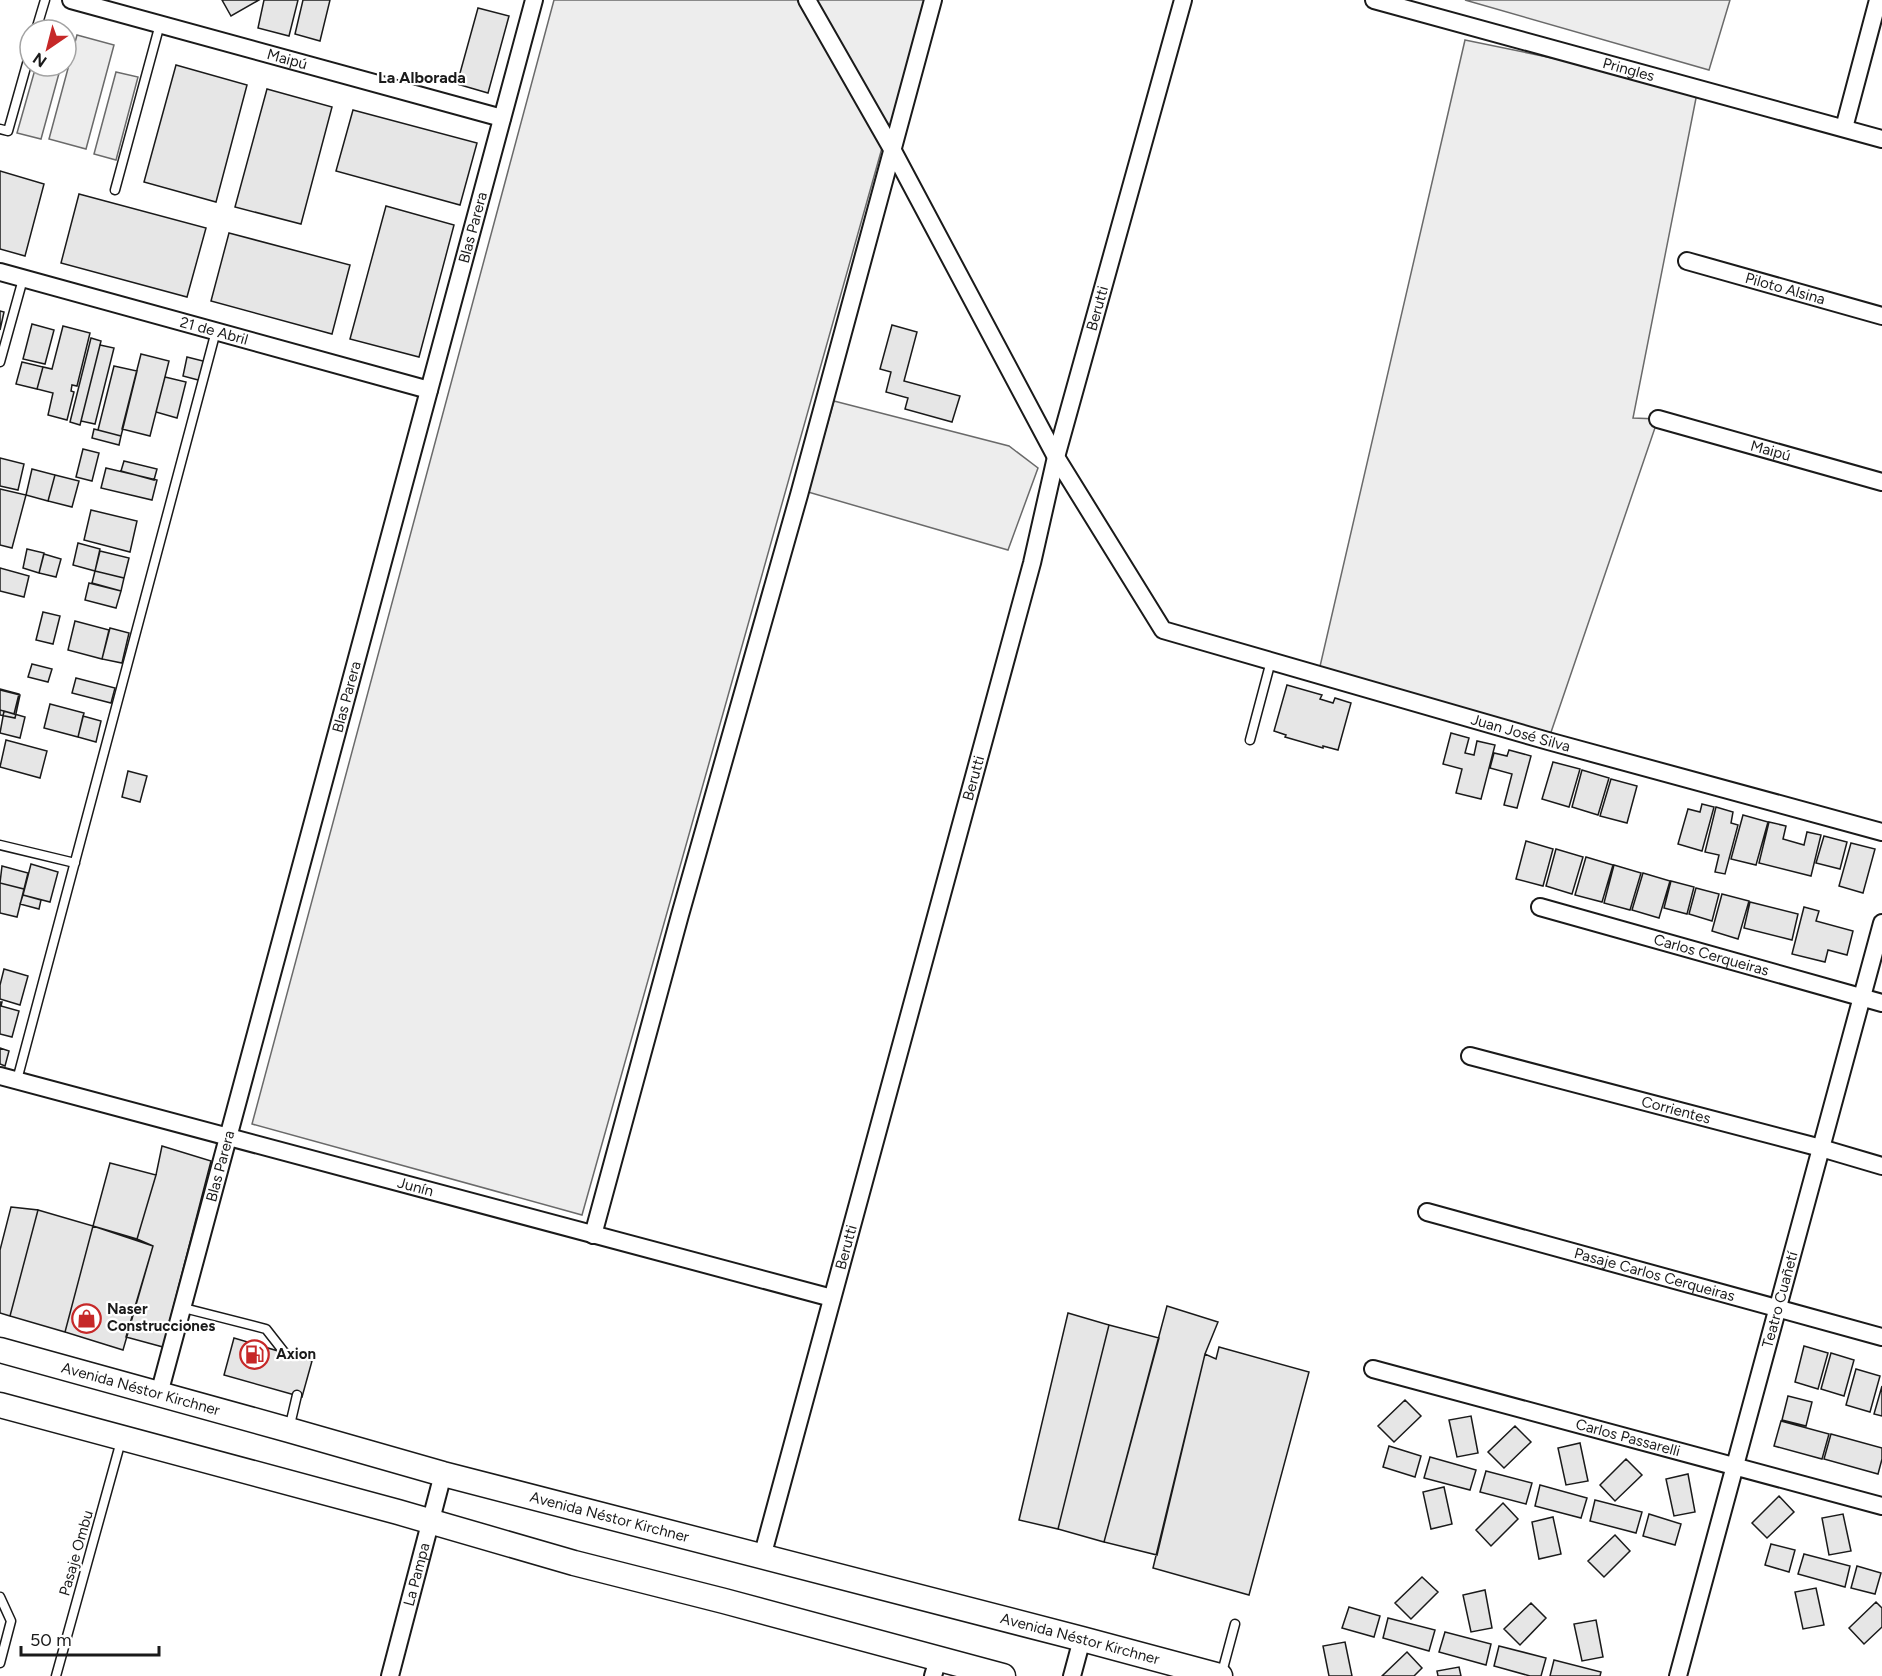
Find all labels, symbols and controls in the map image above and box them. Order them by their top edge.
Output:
north arrow [18,18,78,78]
street label: Maipú [265,45,309,73]
text: N [29,49,50,71]
street label: Pringles [1601,54,1657,85]
district label: La Alborada [378,68,466,87]
street label: Blas Parera [455,190,491,265]
street label: Piloto Alsina [1743,269,1827,309]
street label: Berutti [1083,284,1112,333]
street label: 21 de Abril [178,313,250,349]
street label: Maipú [1748,436,1793,465]
street label: Blas Parera [328,659,365,734]
street label: Juan José Silva [1469,710,1572,756]
street label: Berutti [959,754,988,803]
street label: Carlos Cerqueiras [1652,930,1771,980]
street label: Corrientes [1640,1092,1712,1128]
street label: Blas Parera [202,1128,238,1204]
street label: Junín [396,1173,435,1200]
street label: Berutti [831,1223,861,1272]
street label: Pasaje Carlos Cerqueiras [1572,1244,1737,1305]
street label: Teatro Cuañetí [1758,1248,1802,1350]
place label: Naser Construcciones [107,1300,215,1335]
shop icon: Naser Construcciones [70,1302,102,1334]
fuel station icon: Axion [239,1338,271,1370]
place label: Axion [276,1345,316,1363]
street label: Avenida Néstor Kirchner [59,1358,222,1419]
street label: Carlos Passarelli [1574,1415,1682,1460]
street label: Avenida Néstor Kirchner [528,1488,691,1546]
street label: Pasaje Ombu [55,1508,97,1598]
street label: La Pampa [400,1541,434,1608]
street label: Avenida Néstor Kirchner [999,1609,1161,1668]
scale bar [21,1619,159,1657]
text: 50 m [30,1629,72,1651]

